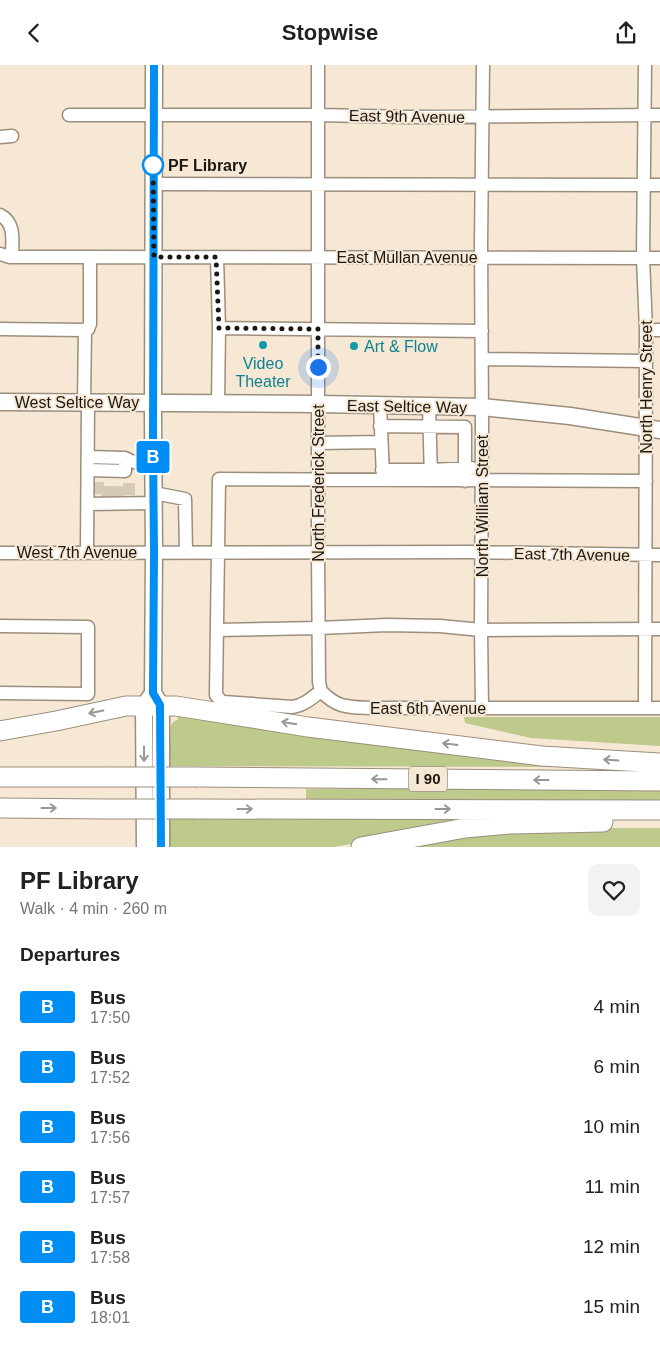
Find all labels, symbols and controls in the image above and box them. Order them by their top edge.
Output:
icon: back [20,19,48,47]
icon: share [612,19,640,47]
text: Stopwise [282,20,378,45]
street label: East 9th Avenue [349,107,465,126]
marker: PF Library [142,154,164,176]
place label: PF Library [168,157,247,174]
street label: East Mullan Avenue [336,249,478,266]
street label: North Henry Street [638,320,655,454]
place label: Art & Flow [364,338,438,355]
marker: Video Theater [257,339,269,351]
marker: Art & Flow [348,340,360,352]
place label: Video Theater [235,355,291,390]
your location [306,355,331,380]
street label: West Seltice Way [15,394,139,411]
street label: East Seltice Way [347,397,467,416]
street label: North Frederick Street [310,404,327,562]
street label: North William Street [474,434,491,577]
line badge: B [137,441,169,473]
text: B [147,447,160,467]
street label: West 7th Avenue [17,544,137,561]
street label: East 7th Avenue [514,545,630,564]
street label: East 6th Avenue [370,700,486,717]
one-way arrow [89,708,105,718]
one-way arrow [281,718,297,728]
one-way arrow [442,739,458,749]
one-way arrow [139,746,149,762]
one-way arrow [604,756,620,765]
road number: I 90 [409,767,447,791]
one-way arrow [371,774,388,784]
one-way arrow [534,775,550,785]
one-way arrow [40,803,56,813]
one-way arrow [237,804,253,814]
one-way arrow [434,804,451,814]
button: heart [588,864,640,916]
text: PF Library [20,867,139,894]
text: Walk · 4 min · 260 m [20,900,167,917]
text: Departures [20,944,120,965]
text: Bus [90,987,126,1008]
text: 4 min [594,996,640,1017]
text: B [41,997,54,1017]
text: 17:50 [90,1009,130,1026]
text: Bus [90,1047,126,1068]
text: 6 min [594,1056,640,1077]
text: B [41,1057,54,1077]
text: 17:52 [90,1069,130,1086]
text: Bus [90,1107,126,1128]
text: 10 min [583,1116,640,1137]
text: B [41,1117,54,1137]
text: 17:56 [90,1129,130,1146]
text: Bus [90,1167,126,1188]
text: 11 min [584,1176,640,1197]
text: B [41,1177,54,1197]
text: 17:57 [90,1189,130,1206]
text: Bus [90,1227,126,1248]
text: 12 min [583,1236,640,1257]
text: B [41,1237,54,1257]
text: 17:58 [90,1249,130,1266]
text: Bus [90,1287,126,1308]
text: 15 min [583,1296,640,1317]
text: B [41,1297,54,1317]
text: 18:01 [90,1309,130,1326]

